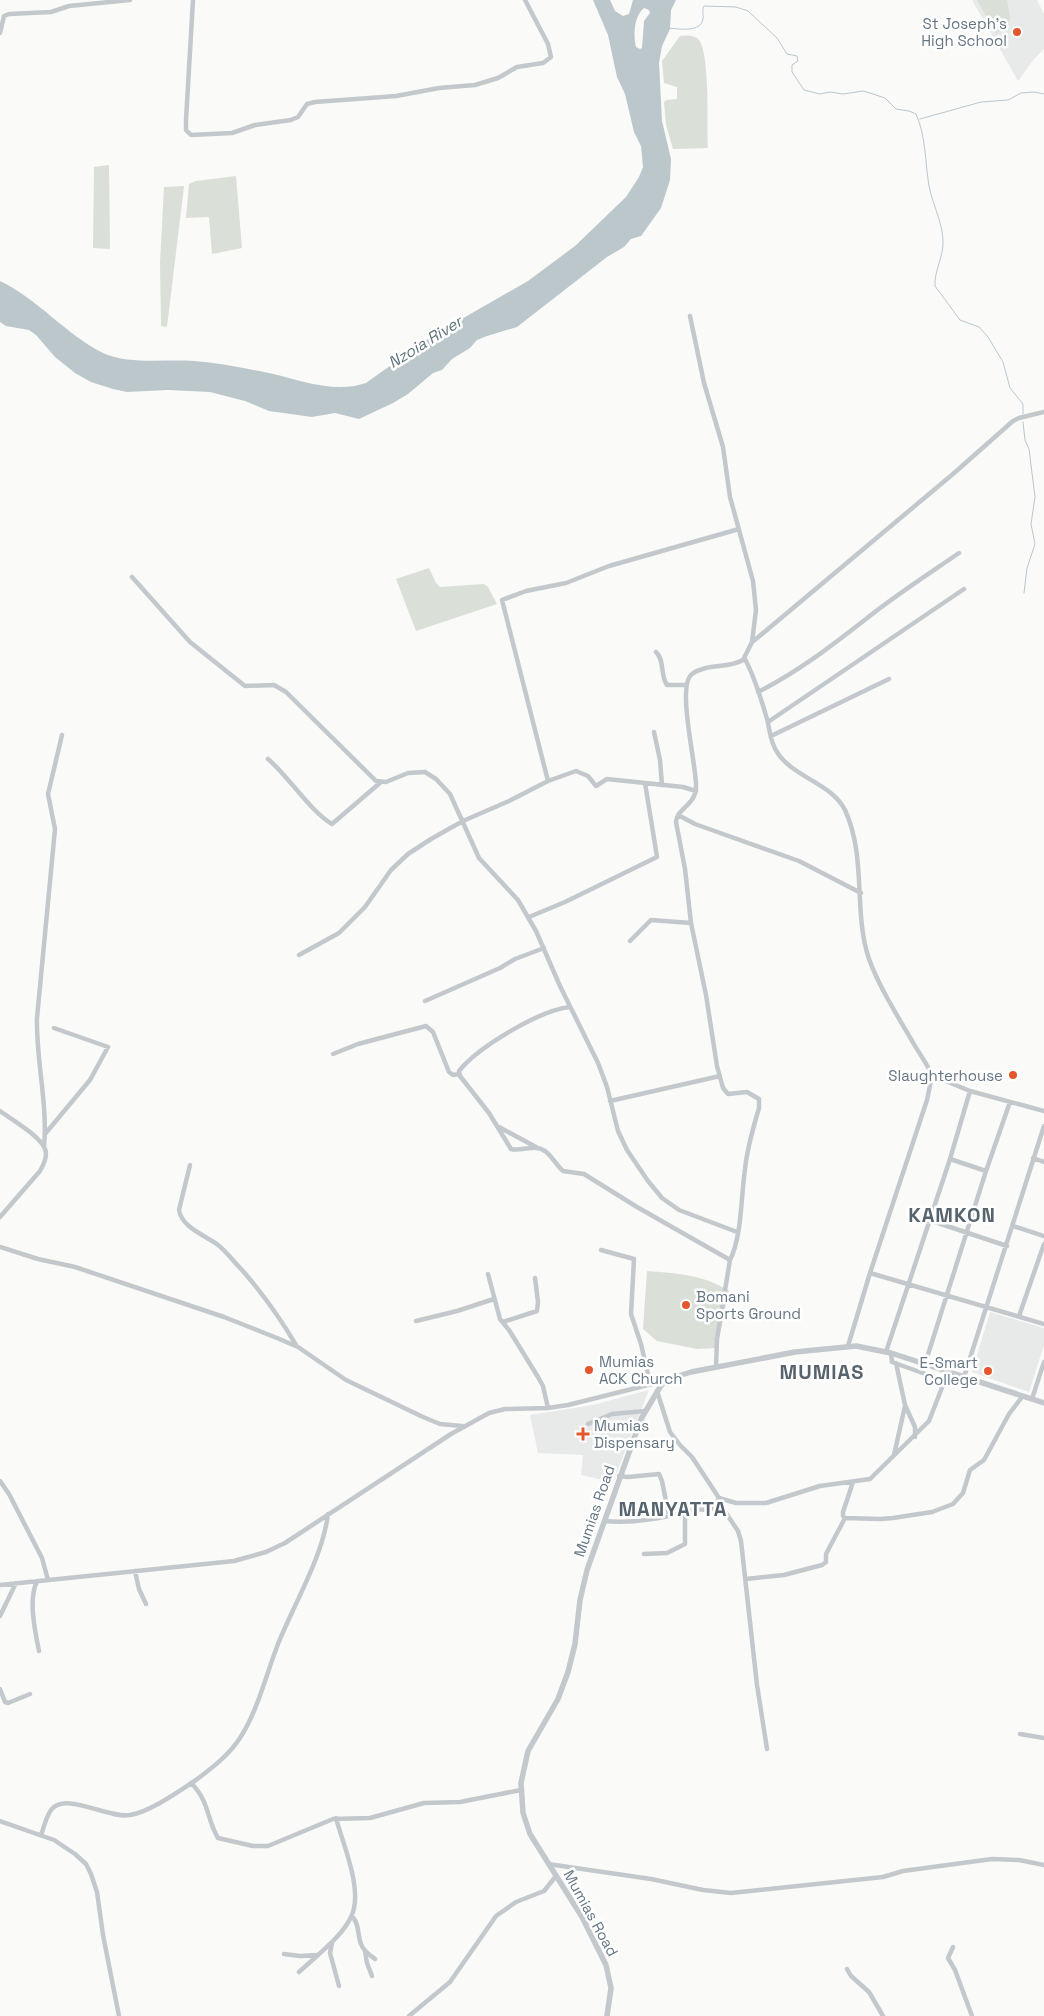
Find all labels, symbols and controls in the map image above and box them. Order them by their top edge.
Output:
place label: St Joseph's High School [921,14,1007,50]
marker: St Joseph's High School [1011,26,1023,38]
water label: Nzoia River [384,310,468,373]
place label: Slaughterhouse [888,1066,1003,1085]
marker: Slaughterhouse [1007,1069,1019,1081]
district label: KAMKON [908,1202,996,1228]
place label: Bomani Sports Ground [696,1287,801,1323]
marker: Bomani Sports Ground [680,1299,692,1311]
place label: Mumias ACK Church [599,1352,682,1388]
place label: E-Smart College [920,1353,978,1389]
district label: MUMIAS [780,1359,864,1385]
marker: Mumias ACK Church [583,1364,595,1376]
marker: E-Smart College [982,1365,994,1377]
place label: Mumias Dispensary [594,1416,675,1452]
marker: Mumias Dispensary [576,1427,590,1441]
street label: Mumias Road [569,1463,619,1559]
district label: MANYATTA [618,1496,728,1522]
street label: Mumias Road [559,1866,623,1960]

